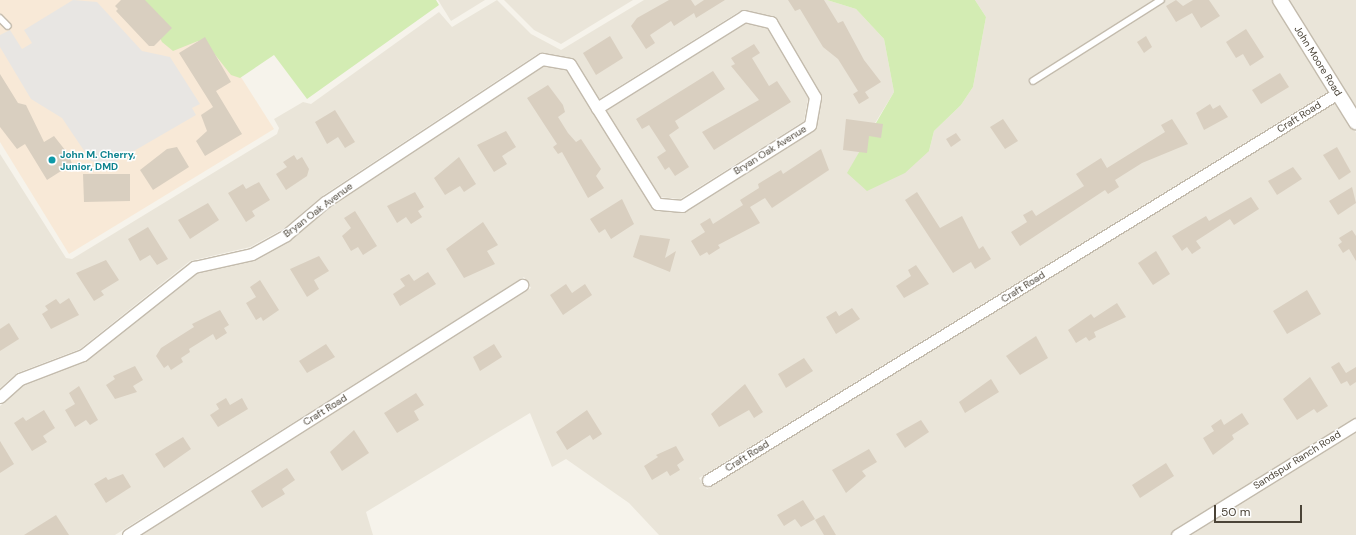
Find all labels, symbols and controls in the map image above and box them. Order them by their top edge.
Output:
street label: John Moore Road [1292,24,1344,98]
street label: Craft Road [1275,99,1323,135]
street label: Bryan Oak Avenue [731,123,809,177]
place label: John M. Cherry, Junior, DMD [60,148,136,172]
marker: John M. Cherry, Junior, DMD [47,155,57,165]
street label: Bryan Oak Avenue [281,180,355,240]
street label: Craft Road [999,269,1047,305]
street label: Craft Road [301,392,349,428]
street label: Sandspur Ranch Road [1251,428,1343,492]
street label: Craft Road [723,438,771,474]
scale bar [1216,497,1304,523]
text: 50 m [1221,504,1250,520]

